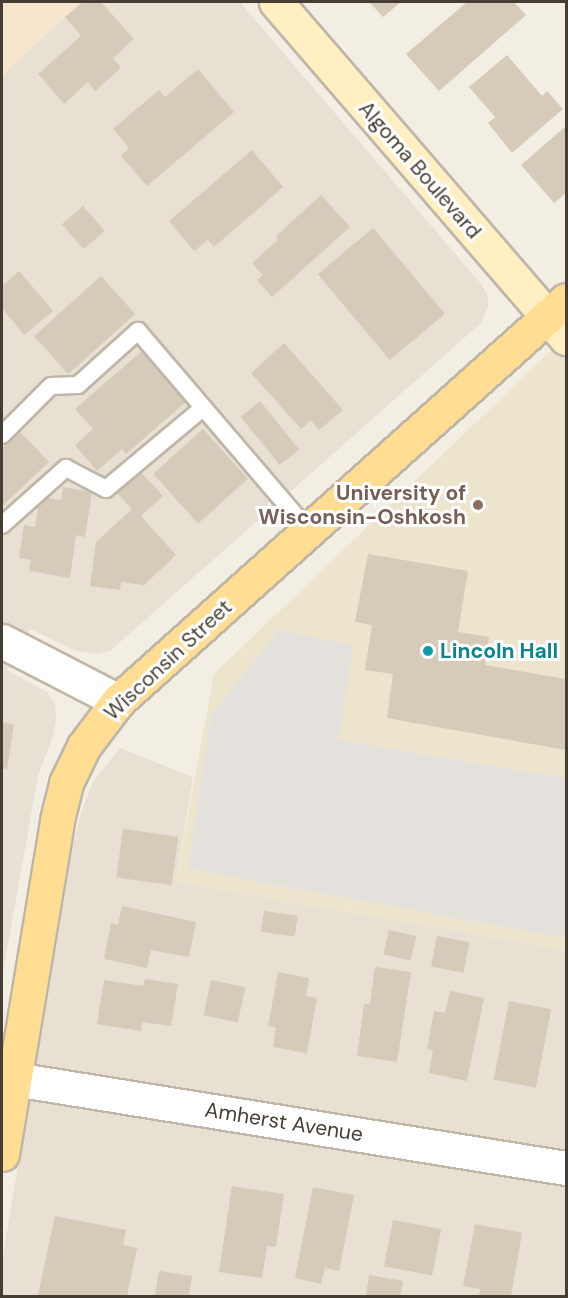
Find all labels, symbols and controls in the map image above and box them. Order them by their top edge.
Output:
street label: Algoma Boulevard [353,96,487,244]
place label: University of Wisconsin-Oshkosh [258,480,466,530]
marker: University of Wisconsin-Oshkosh [471,498,485,512]
street label: Wisconsin Street [99,594,237,726]
place label: Lincoln Hall [440,638,558,664]
marker: Lincoln Hall [421,644,435,658]
street label: Amherst Avenue [203,1097,365,1147]

